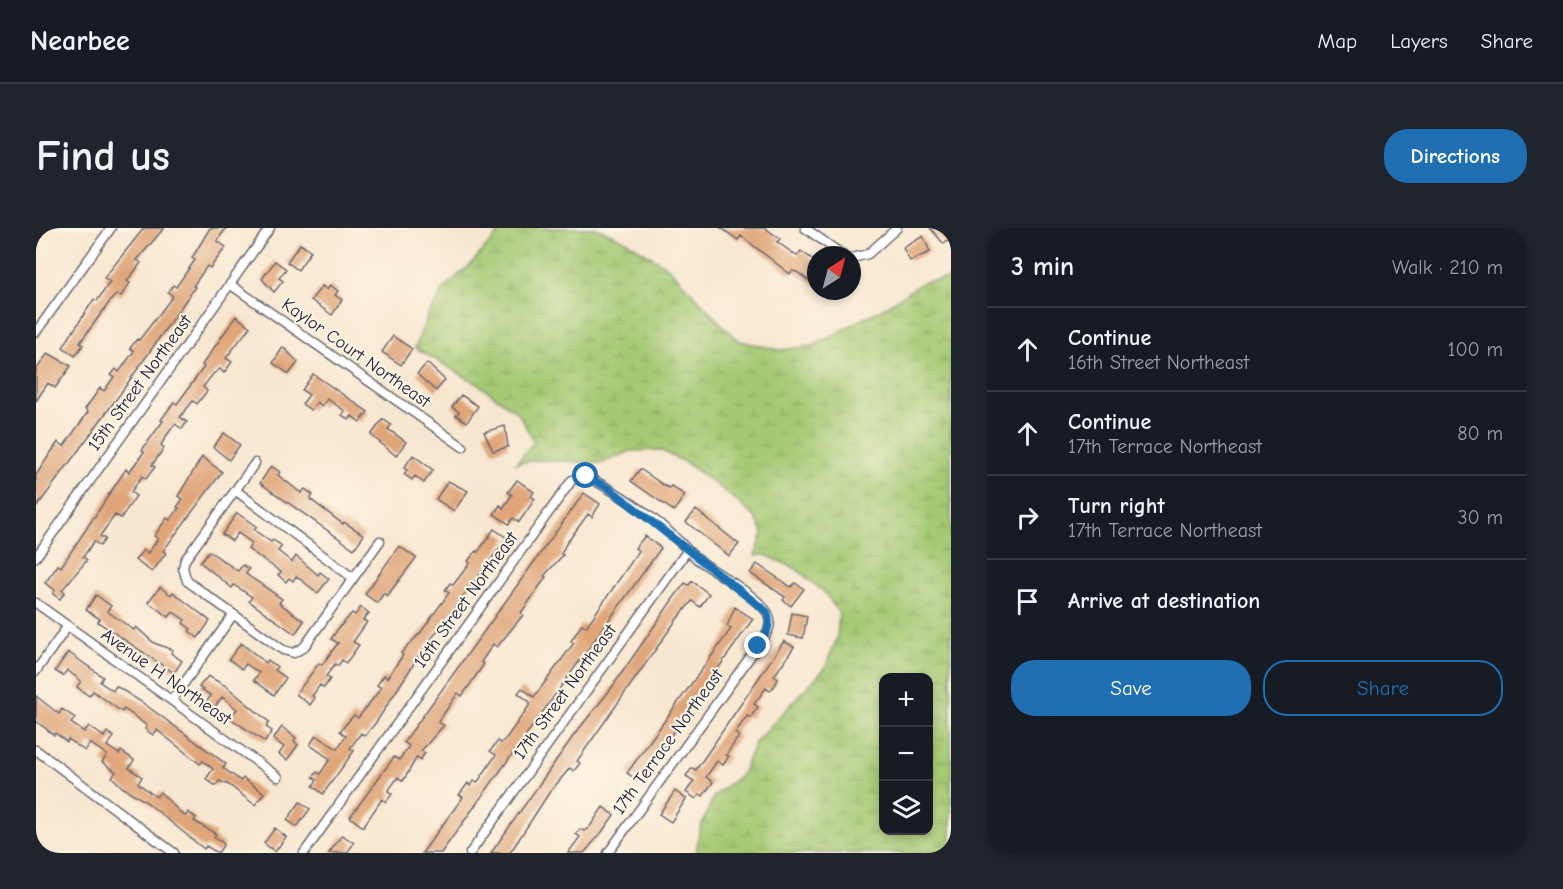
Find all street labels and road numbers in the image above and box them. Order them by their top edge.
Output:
street label: Kaylor Court Northeast [278,294,435,413]
street label: 15th Street Northeast [84,310,197,455]
street label: 16th Street Northeast [410,527,523,672]
street label: 17th Street Northeast [509,620,622,764]
street label: Avenue H Northeast [97,624,236,730]
street label: 17th Terrace Northeast [608,665,728,819]

